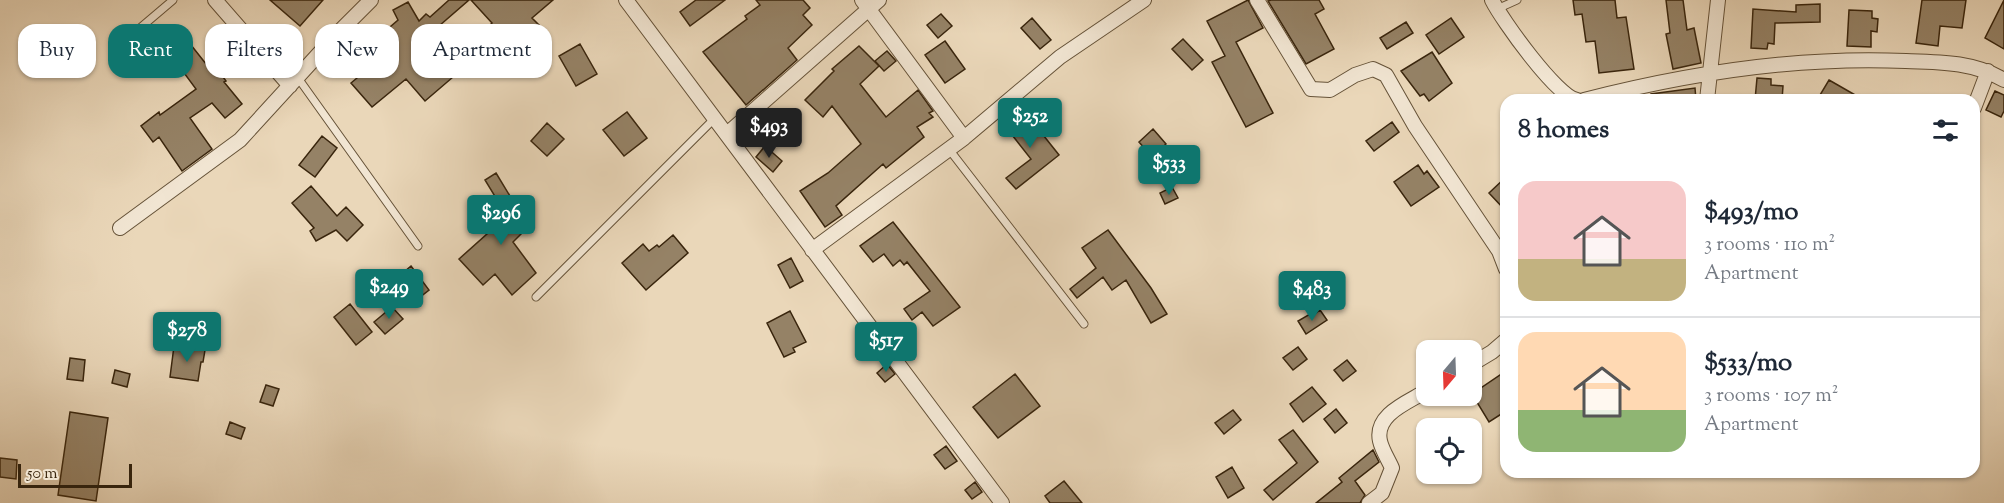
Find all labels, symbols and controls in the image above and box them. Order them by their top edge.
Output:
chip: Buy [18,24,96,78]
chip: Rent [108,24,193,78]
chip: Filters [205,24,303,78]
chip: New [315,24,399,78]
chip: Apartment [411,24,552,78]
pin: $252 [994,98,1066,149]
text: $252 [1012,103,1048,132]
pin: $493 [733,108,805,159]
text: 8 homes [1518,112,1609,149]
text: $493 [750,113,788,142]
icon: filters [1929,114,1962,147]
pin: $533 [1133,145,1205,196]
text: $533 [1152,150,1186,179]
text: $493/mo [1704,194,1798,231]
pin: $296 [465,195,537,246]
text: $296 [481,200,521,229]
icon: home [1566,205,1638,277]
text: 3 rooms · 110 m² [1704,231,1835,260]
text: Apartment [1704,260,1799,289]
pin: $249 [353,269,425,320]
pin: $483 [1276,271,1348,322]
text: $249 [369,274,409,303]
text: $483 [1293,276,1331,305]
pin: $278 [151,312,223,363]
text: $278 [167,317,207,346]
pin: $517 [850,322,922,373]
text: $517 [869,327,903,356]
north arrow [1416,340,1482,406]
map controls [1416,340,1482,484]
text: $533/mo [1704,345,1792,382]
icon: home [1566,356,1638,428]
text: 3 rooms · 107 m² [1704,382,1838,411]
text: Apartment [1704,411,1799,440]
button: locate [1416,418,1482,484]
scale bar [18,461,132,488]
text: 50 m [27,463,58,486]

